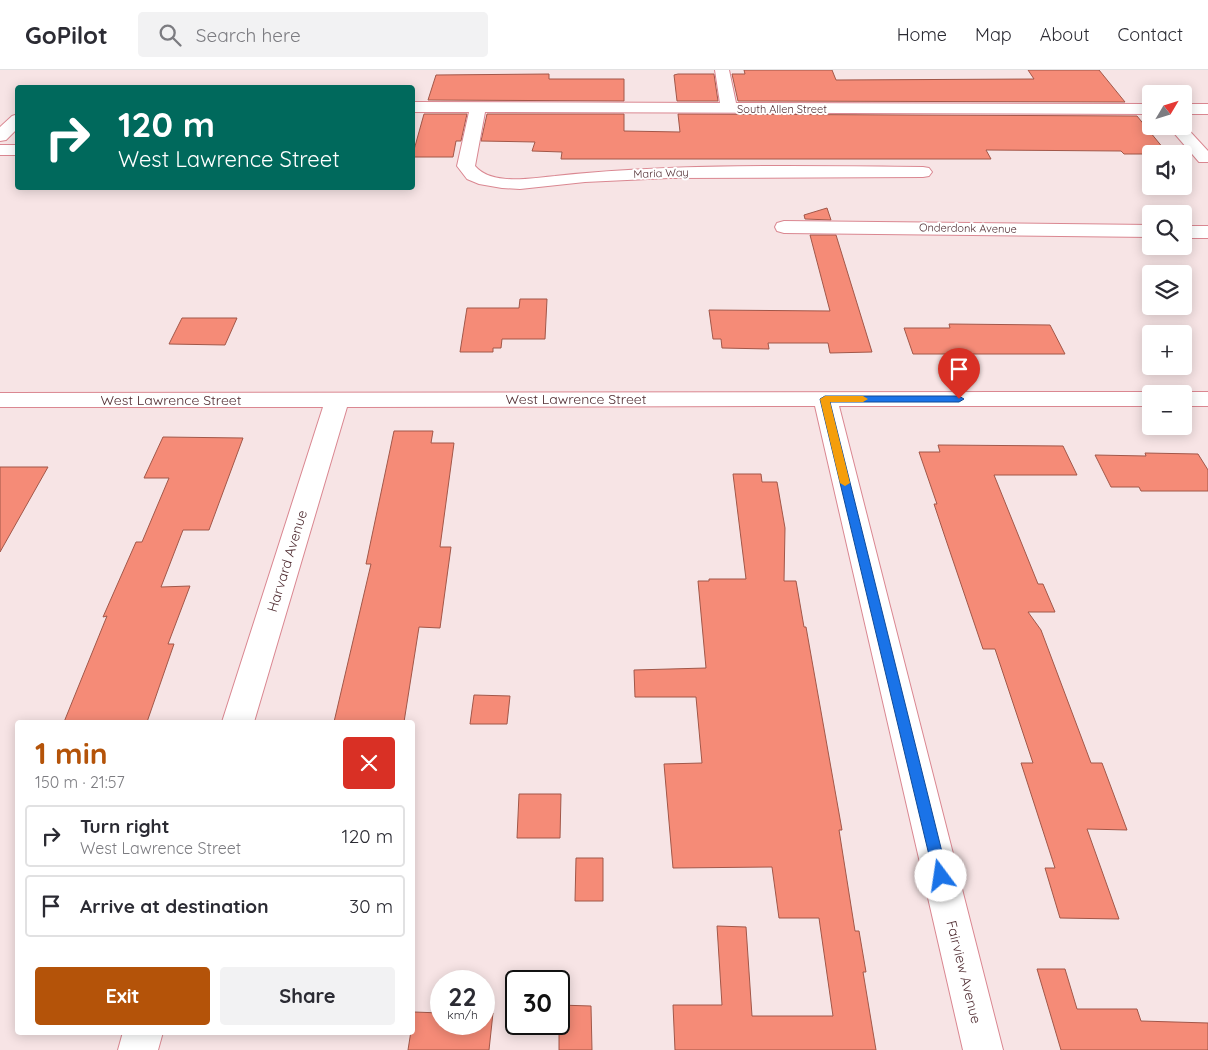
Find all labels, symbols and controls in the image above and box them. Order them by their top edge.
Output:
search box [138,12,488,57]
text: GoPilot [25,20,108,50]
icon: search [156,21,184,49]
text: Search here [196,23,301,47]
text: Home [897,23,947,46]
text: Map [975,23,1012,46]
text: About [1040,23,1090,46]
text: Contact [1118,23,1183,46]
north arrow [1142,85,1192,135]
map controls [1142,85,1192,435]
text: 120 m [118,102,215,146]
street label: South Allen Street [737,102,827,116]
icon: right [35,105,100,170]
text: West Lawrence Street [118,145,340,173]
button: sound [1142,145,1192,195]
street label: Maria Way [633,165,689,181]
button: search [1142,205,1192,255]
street label: Onderdonk Avenue [919,220,1017,236]
button: layers [1142,265,1192,315]
button: + [1142,325,1192,375]
pin [938,348,980,399]
icon: arrive [945,355,973,383]
button: − [1142,385,1192,435]
street label: West Lawrence Street [505,390,647,408]
street label: West Lawrence Street [100,391,242,409]
street label: Harvard Avenue [263,508,311,614]
text: 1 min [35,734,108,772]
button: close [343,737,395,789]
text: 150 m · 21:57 [35,772,125,792]
text: Turn right [80,814,169,838]
icon: right [37,822,65,850]
text: 120 m [342,824,393,848]
text: West Lawrence Street [80,838,241,858]
position arrow [914,849,966,901]
icon: arrive [37,892,65,920]
text: Arrive at destination [80,894,269,918]
text: 30 m [349,894,393,918]
street label: Fairview Avenue [942,919,986,1026]
button: Exit [35,967,210,1025]
button: Share [220,967,395,1025]
speed limit sign: 30 [505,970,570,1035]
text: 22 [448,981,477,1012]
text: km/h [447,1007,478,1022]

